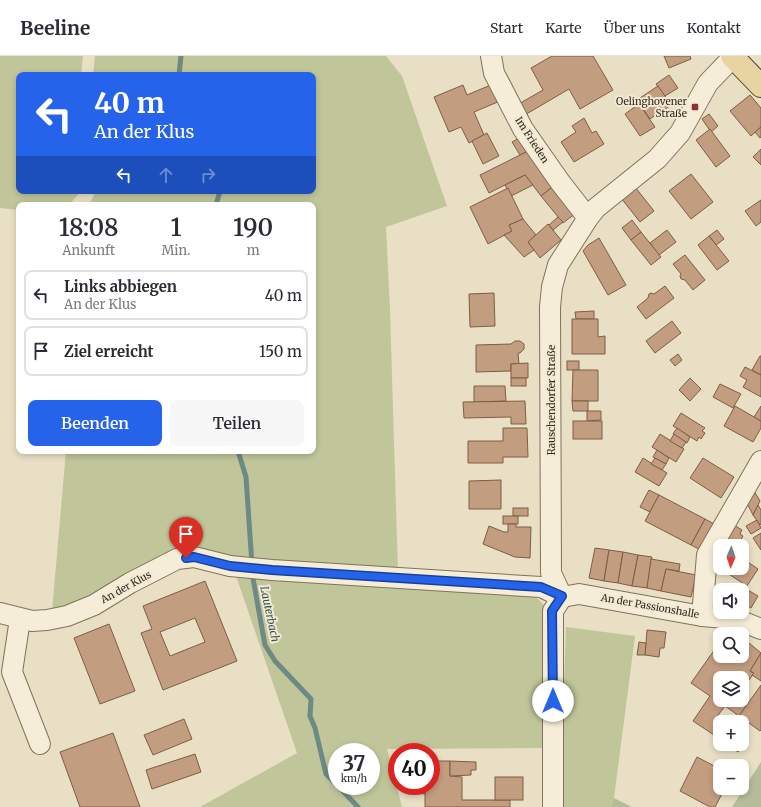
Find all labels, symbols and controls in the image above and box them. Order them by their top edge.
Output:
text: Beeline [20,16,90,40]
text: Start [490,19,523,37]
text: Karte [545,19,582,37]
text: Über uns [604,19,665,37]
text: Kontakt [687,19,741,37]
text: 40 m [94,85,165,121]
icon: left [28,88,80,140]
place label: Oelinghovener Straße [616,95,687,120]
marker: Oelinghovener Straße [690,102,700,112]
street label: Im Frieden [512,114,552,166]
text: An der Klus [94,120,194,143]
icon: left [113,164,135,186]
icon: ahead [155,164,177,186]
icon: right [197,164,219,186]
text: 18:08 [59,212,119,243]
text: 1 [170,212,181,243]
text: 190 [233,212,273,243]
text: Ankunft [62,242,115,259]
text: Min. [161,242,190,259]
text: m [247,242,260,259]
text: Links abbiegen [64,277,177,296]
icon: left [30,284,52,306]
text: 40 m [265,286,302,305]
text: An der Klus [64,296,136,313]
icon: arrive [30,340,52,362]
text: Ziel erreicht [64,342,154,361]
text: 150 m [259,342,302,361]
street label: Rauschendorfer Straße [545,345,558,455]
button: Beenden [28,400,162,446]
button: Teilen [170,400,304,446]
pin [169,517,203,558]
icon: arrive [175,523,197,545]
north arrow [713,539,749,575]
map controls [713,539,749,795]
street label: An der Klus [98,568,154,607]
button: sound [713,583,749,619]
water label: Lauterbach [257,585,283,644]
street label: An der Passionshalle [599,591,700,621]
button: search [713,627,749,663]
button: layers [713,671,749,707]
position arrow [532,680,574,722]
button: + [713,715,749,751]
speed limit sign: 40 [388,743,440,795]
text: 37 [343,751,365,776]
button: − [713,759,749,795]
text: km/h [341,772,367,785]

